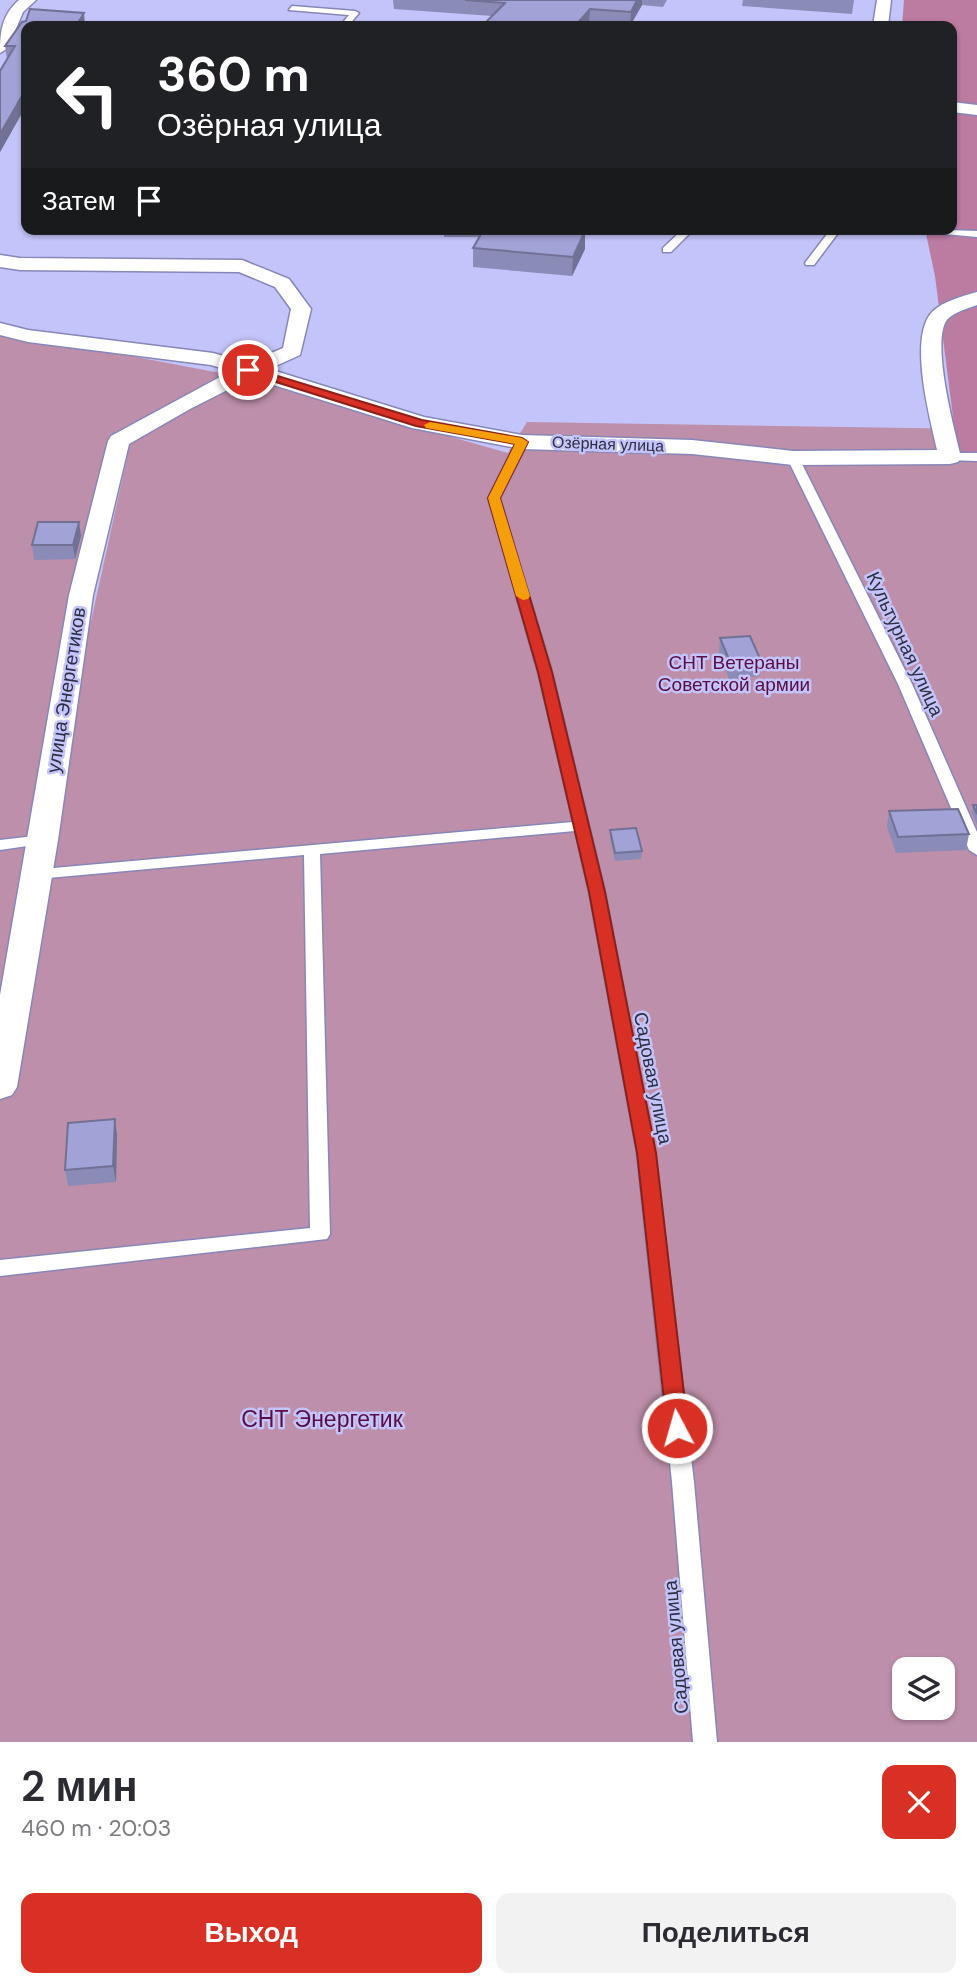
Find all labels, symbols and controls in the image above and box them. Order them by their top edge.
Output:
text: 360 m [157,42,310,106]
icon: left [42,49,133,140]
text: Озёрная улица [157,104,381,146]
icon: arrive [130,182,168,220]
text: Затем [42,184,116,218]
pin [218,340,278,400]
icon: arrive [229,351,267,389]
street label: Озёрная улица [552,432,665,456]
street label: Культурная улица [860,568,950,721]
street label: улица Энергетиков [41,605,91,775]
park label: СНТ Ветераны Советской армии [658,650,810,697]
street label: Садовая улица [628,1010,678,1147]
position arrow [640,1391,714,1465]
park label: СНТ Энергетик [241,1404,404,1434]
street label: Садовая улица [658,1579,694,1715]
map controls [892,1657,955,1720]
button: layers [892,1657,955,1720]
text: 2 мин [21,1759,138,1814]
button: close [882,1765,956,1839]
text: 460 m · 20:03 [21,1813,171,1843]
button: Выход [21,1893,482,1973]
button: Поделиться [496,1893,956,1973]

